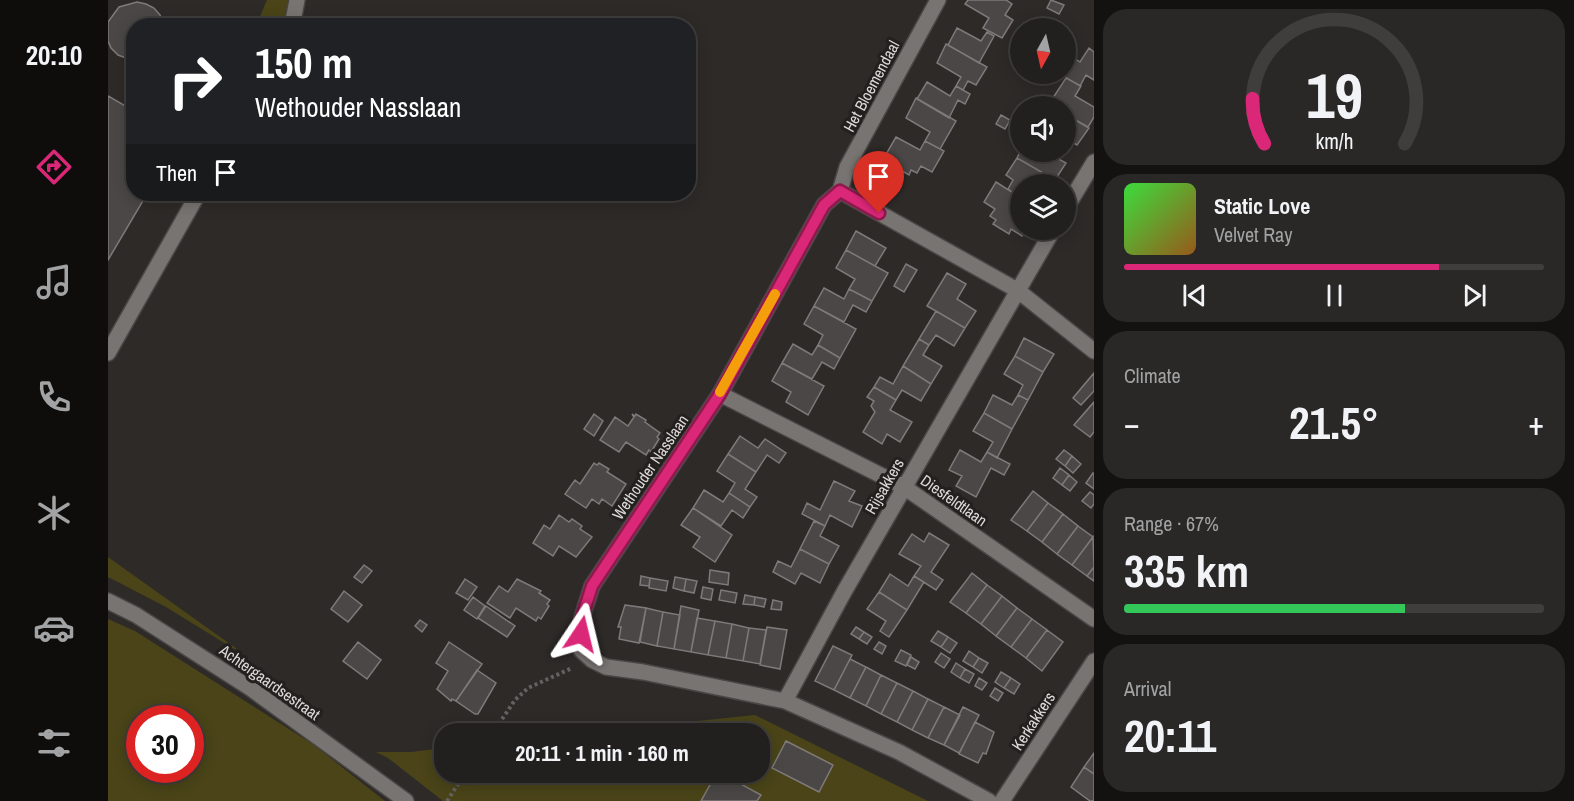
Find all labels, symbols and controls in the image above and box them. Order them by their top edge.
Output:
north arrow [1010,18,1076,84]
map controls [1010,18,1076,240]
text: 150 m [255,35,353,91]
street label: Het Bloemendaal [838,36,904,136]
text: 20:10 [26,37,82,73]
icon: right [156,42,234,120]
text: 19 [1306,53,1362,137]
text: Wethouder Nasslaan [255,89,461,125]
button: sound [1010,96,1076,162]
text: km/h [1315,127,1353,156]
icon: directions [33,146,75,188]
pin [853,151,904,213]
icon: arrive [209,156,242,189]
text: Then [156,158,197,188]
icon: arrive [862,160,895,193]
button: layers [1010,174,1076,240]
text: Static Love [1214,191,1310,221]
text: Velvet Ray [1214,221,1292,248]
icon: music [33,261,75,303]
icon: previous [1178,279,1211,312]
icon: pause [1318,279,1351,312]
icon: next [1458,279,1491,312]
text: Climate [1124,362,1181,389]
icon: phone [33,376,75,418]
text: 21.5° [1289,392,1379,453]
text: − [1124,401,1140,445]
text: + [1528,401,1544,445]
street label: Wethouder Nasslaan [607,410,693,524]
street label: Rijsakkers [859,454,909,518]
street label: Diesfeldtlaan [916,469,992,531]
icon: climate [33,492,75,534]
text: Range · 67% [1124,510,1219,537]
text: 335 km [1124,540,1249,601]
position arrow [549,602,613,666]
icon: car [33,607,75,649]
street label: Achtergaardsestraat [214,639,325,725]
text: Arrival [1124,675,1171,702]
street label: Kerkakkers [1006,687,1060,755]
speed limit sign: 30 [126,705,204,783]
text: 20:11 [1124,705,1216,766]
icon: filters [33,722,75,764]
text: 20:11 · 1 min · 160 m [515,738,689,768]

